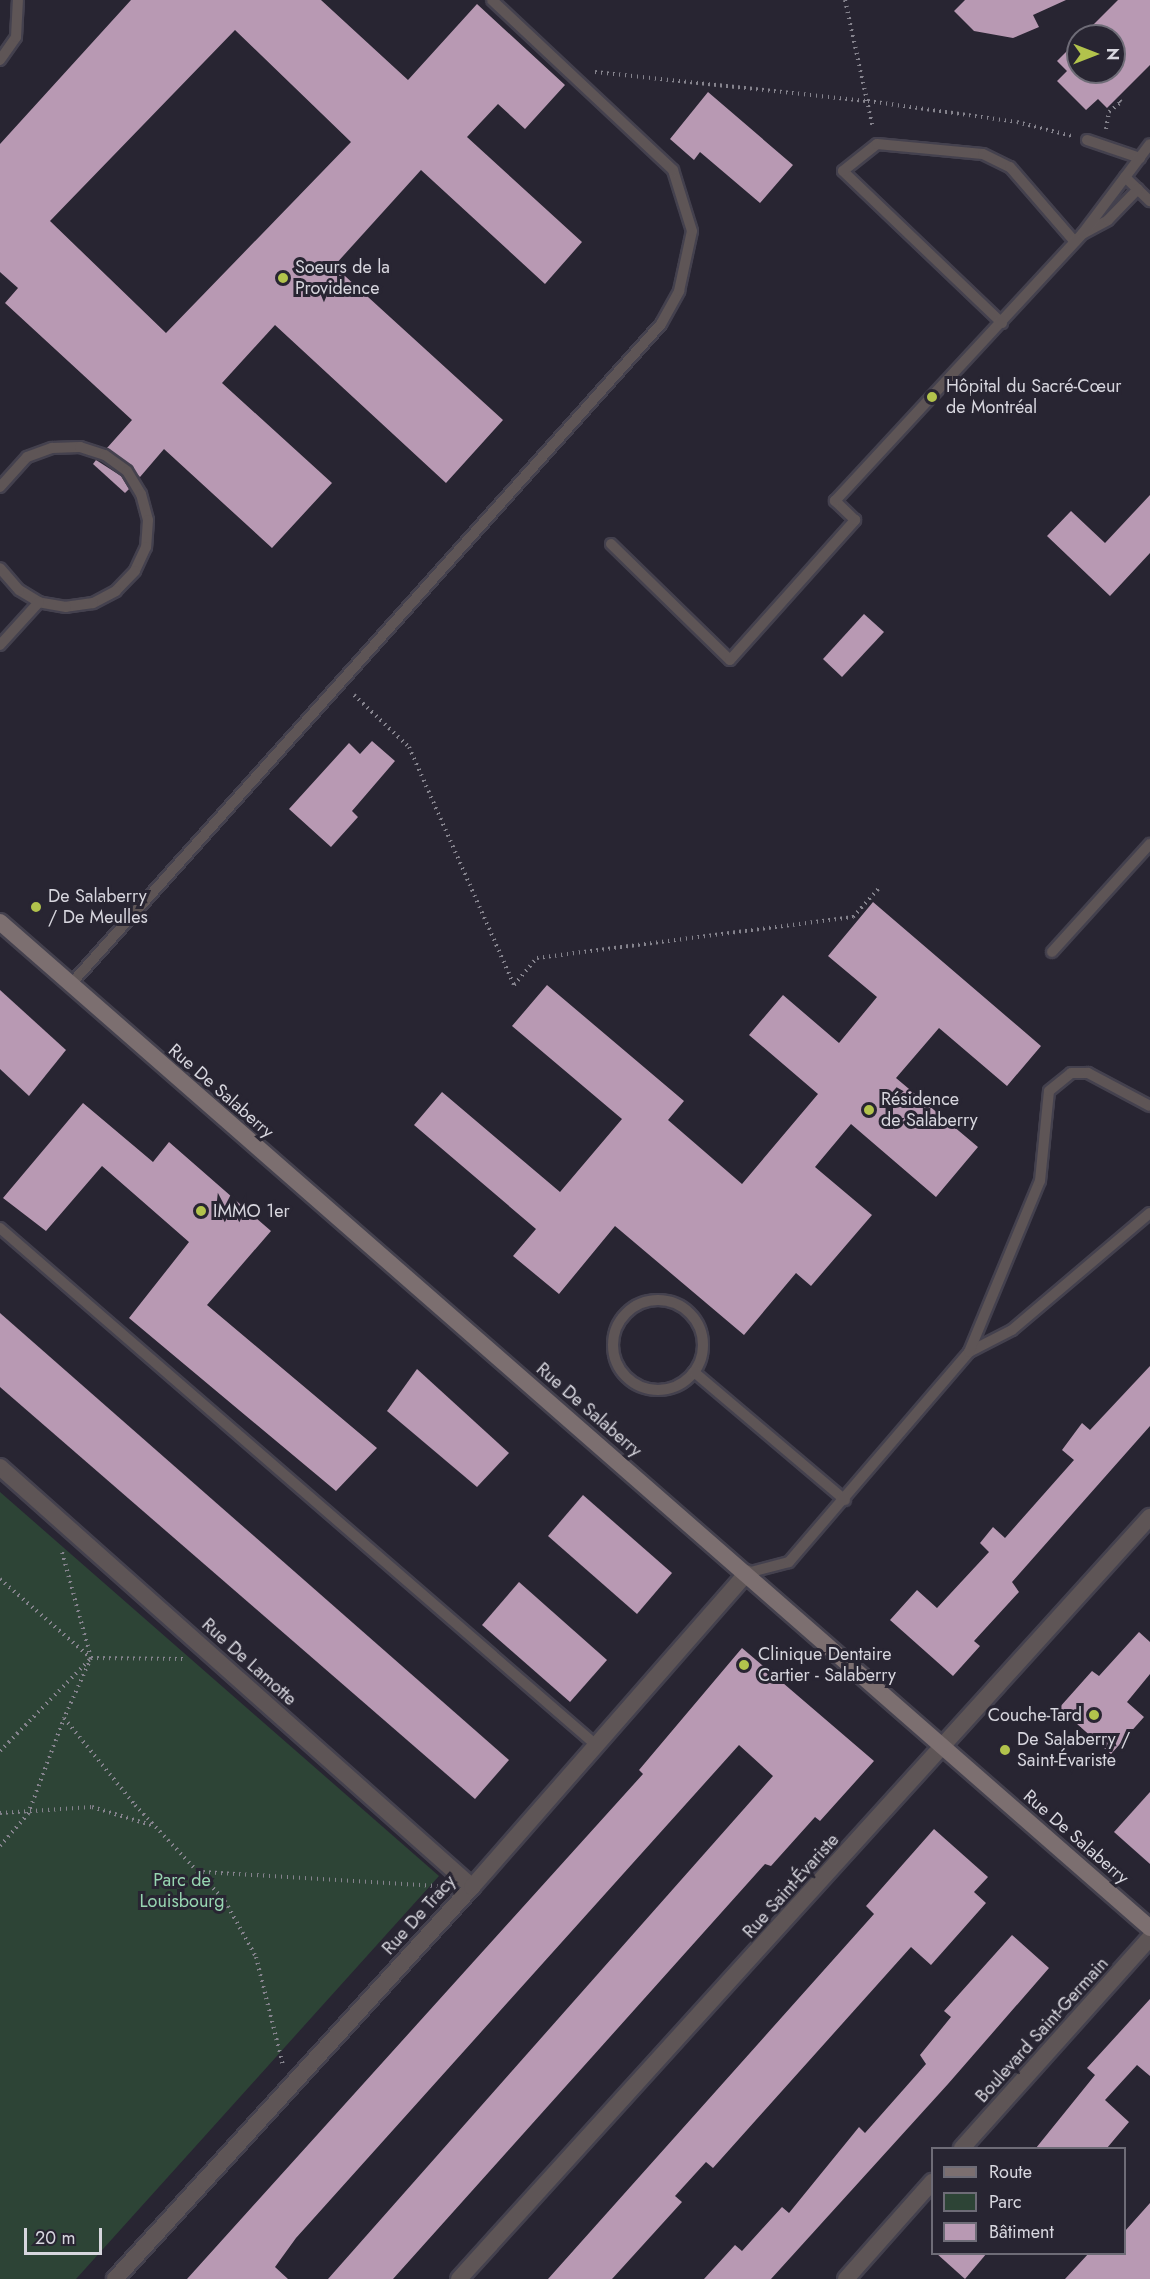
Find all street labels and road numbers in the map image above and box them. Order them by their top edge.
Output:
street label: Rue De Salaberry [164,1039,278,1143]
street label: Rue De Salaberry [532,1358,646,1462]
street label: Rue De Lamotte [197,1614,301,1710]
street label: Rue De Salaberry [1019,1785,1133,1889]
street label: Rue Saint-Évariste [738,1829,844,1943]
street label: Rue De Tracy [378,1871,460,1959]
street label: Boulevard Saint-Germain [971,1953,1113,2107]

